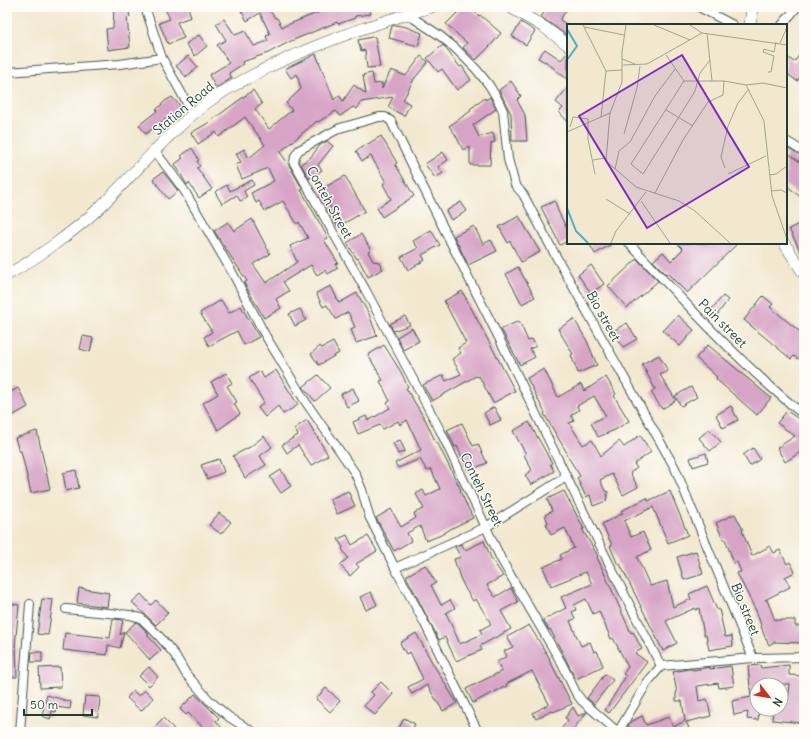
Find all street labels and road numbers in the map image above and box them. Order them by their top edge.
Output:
street label: Station Road [149,78,218,139]
street label: Conteh Street [303,163,357,242]
street label: Bio street [583,288,625,345]
street label: Pain street [695,295,751,352]
street label: Conteh Street [456,450,507,529]
street label: Bio street [727,580,764,639]

